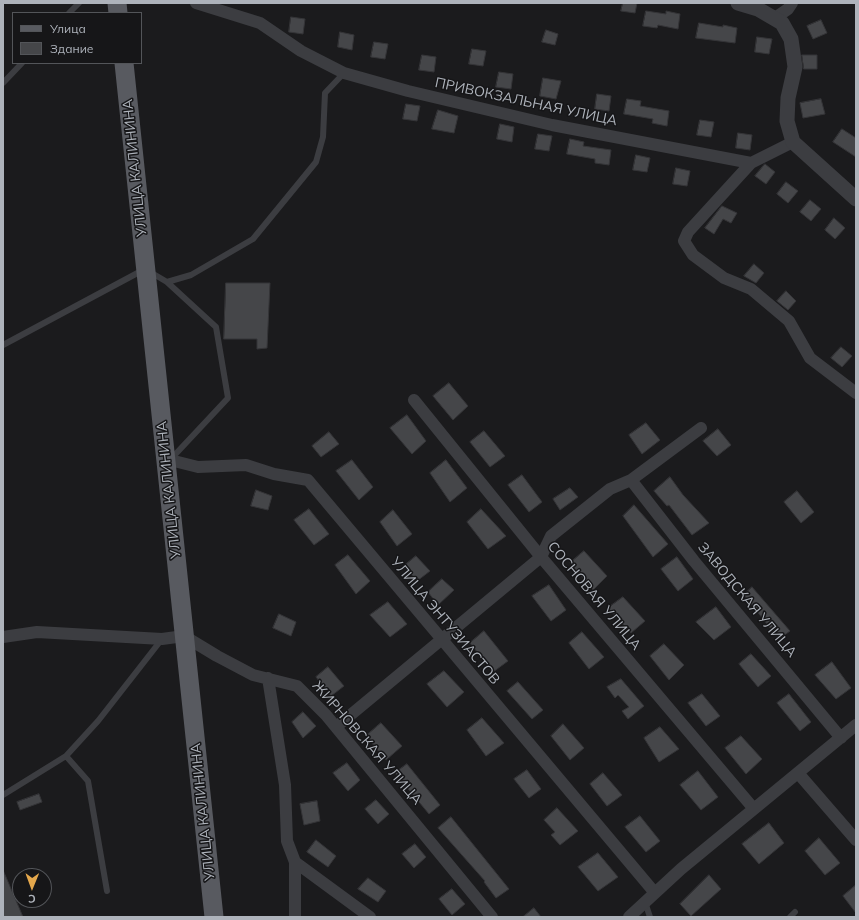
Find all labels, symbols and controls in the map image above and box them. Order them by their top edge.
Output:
legend [12,12,142,64]
text: Улица [50,21,86,36]
text: Здание [50,41,93,56]
street label: ПРИВОКЗАЛЬНАЯ УЛИЦА [433,74,619,130]
street label: УЛИЦА КАЛИНИНА [119,98,151,238]
street label: УЛИЦА КАЛИНИНА [153,420,185,560]
street label: СОСНОВАЯ УЛИЦА [544,538,644,654]
street label: ЗАВОДСКАЯ УЛИЦА [694,539,800,661]
street label: УЛИЦА ЭНТУЗИАСТОВ [387,554,503,688]
street label: ЖИРНОВСКАЯ УЛИЦА [309,678,425,808]
street label: УЛИЦА КАЛИНИНА [187,742,219,882]
north arrow [12,868,52,908]
text: С [28,892,36,906]

